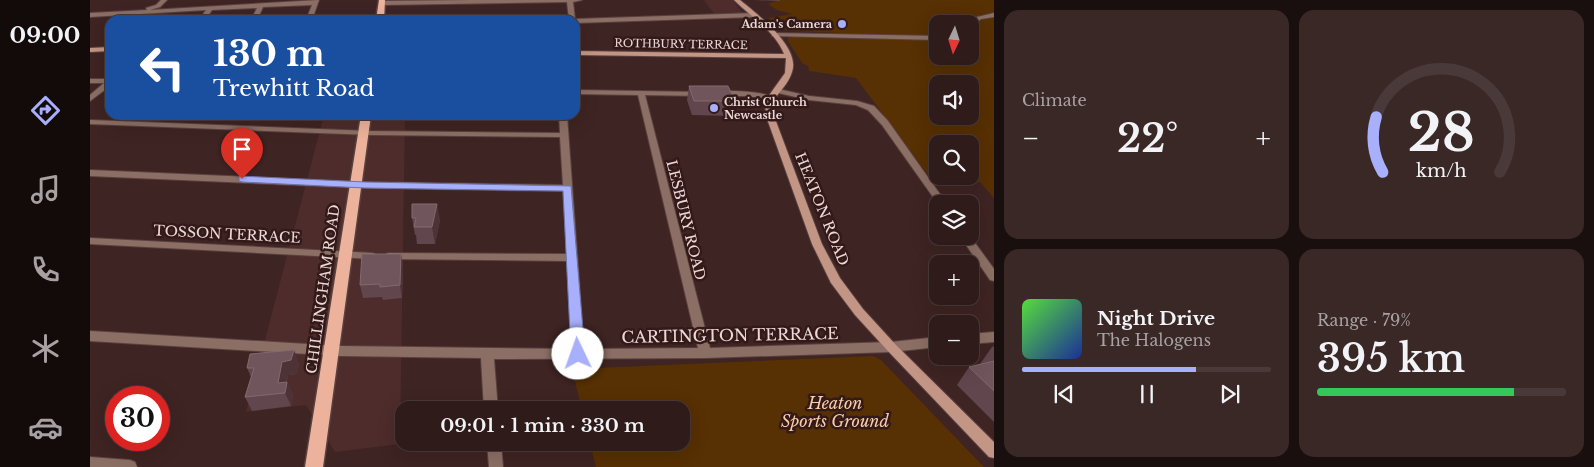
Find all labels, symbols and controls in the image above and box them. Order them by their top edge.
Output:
north arrow [929,15,979,65]
map controls [929,15,979,365]
place label: Adam's Camera [740,17,833,31]
marker: Adam's Camera [836,18,848,30]
text: 09:00 [10,22,80,49]
text: 130 m [213,32,325,75]
icon: left [130,35,195,100]
street label: ROTHBURY TERRACE [614,36,748,52]
text: Trewhitt Road [213,75,374,102]
button: sound [929,75,979,125]
text: Climate [1022,90,1087,110]
icon: directions [28,93,63,128]
place label: Christ Church Newcastle [724,95,807,122]
text: 28 [1408,101,1475,165]
marker: Christ Church Newcastle [708,102,720,114]
text: 22° [1117,115,1178,162]
text: − [1022,121,1040,156]
text: + [1256,121,1271,156]
pin [221,128,263,179]
icon: arrive [228,135,256,163]
button: search [929,135,979,185]
street label: HEATON ROAD [791,150,853,268]
street label: LESBURY ROAD [662,158,710,282]
text: km/h [1416,160,1467,182]
icon: music [28,172,63,207]
button: layers [929,195,979,245]
street label: CHILLINGHAM ROAD [302,203,344,375]
street label: TOSSON TERRACE [153,221,301,247]
icon: phone [28,252,63,287]
button: + [929,255,979,305]
text: Night Drive [1097,307,1215,330]
text: Range · 79% [1317,310,1411,330]
button: − [929,315,979,365]
street label: CARTINGTON TERRACE [621,323,839,347]
position arrow [551,327,603,379]
text: The Halogens [1097,330,1211,350]
icon: climate [28,331,63,366]
text: 395 km [1317,335,1465,382]
icon: previous [1050,380,1078,408]
icon: pause [1133,380,1161,408]
icon: next [1216,380,1244,408]
speed limit sign: 30 [105,386,170,451]
park label: Heaton Sports Ground [781,393,889,431]
icon: car [28,410,63,445]
text: 09:01 · 1 min · 330 m [440,414,645,437]

